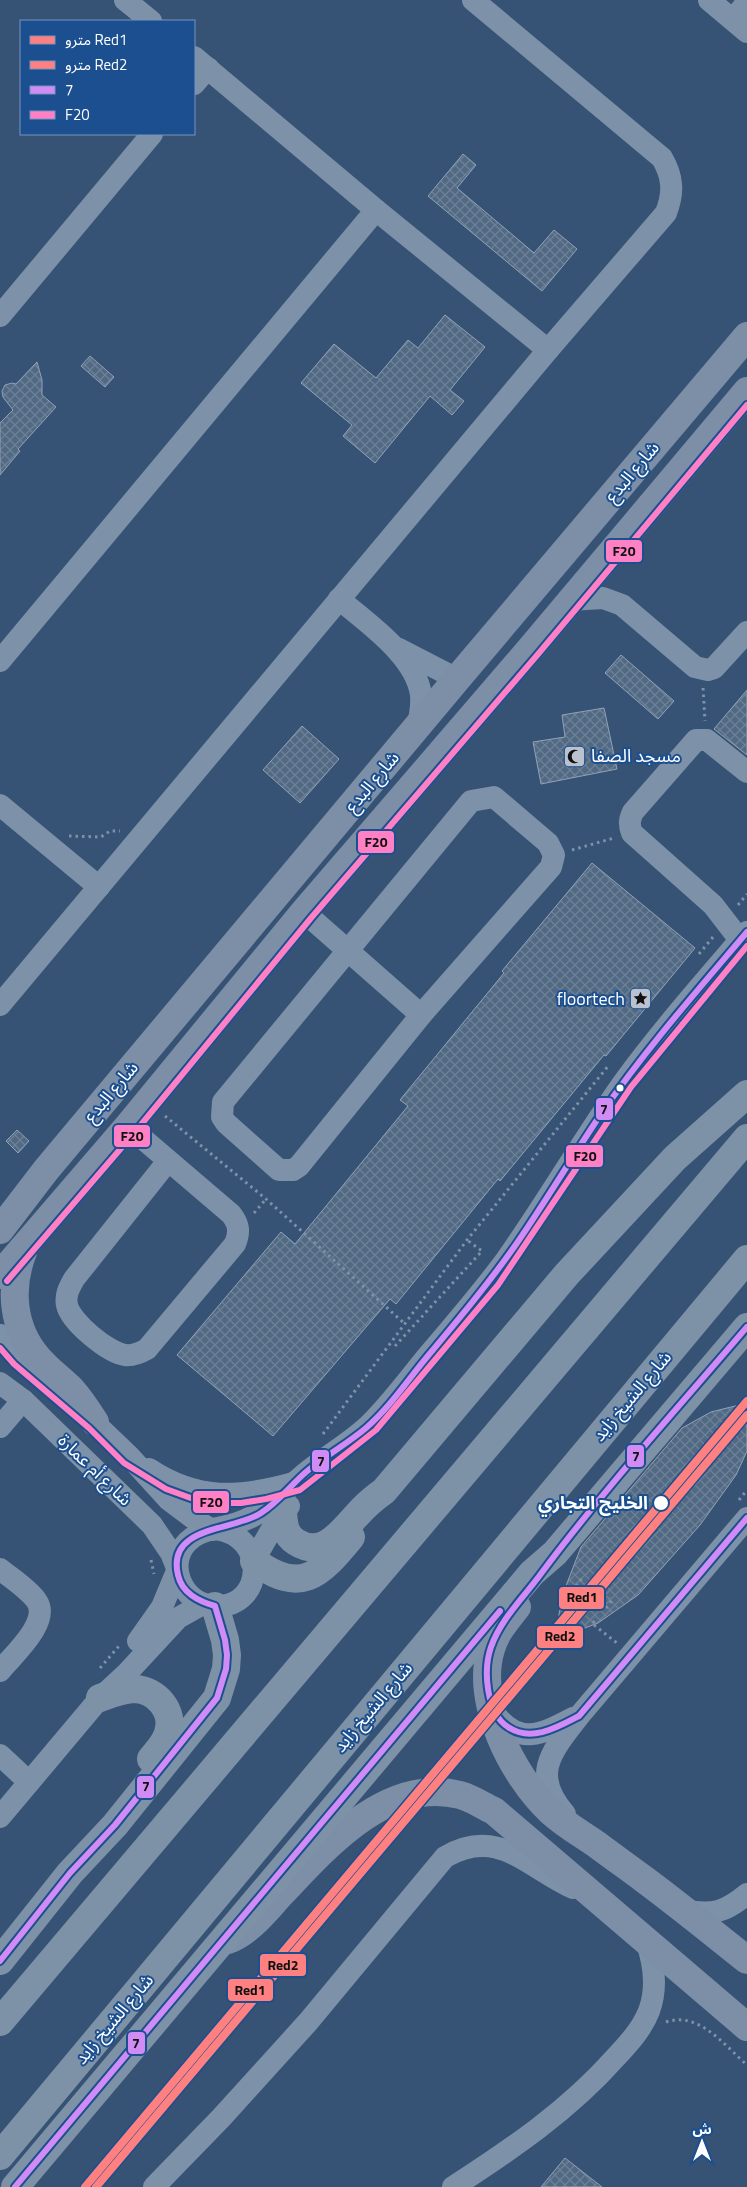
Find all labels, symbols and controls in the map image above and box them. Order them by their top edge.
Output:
legend [20,20,195,135]
text: مترو Red1 [65,28,127,51]
text: مترو Red2 [65,53,127,76]
text: 7 [65,78,73,101]
text: F20 [65,103,90,126]
street label: شارع البدع [598,435,666,509]
line badge: F20 [605,539,643,563]
text: F20 [612,540,636,561]
place label: مسجد الصفا [591,742,681,769]
mosque icon: مسجد الصفا [563,744,587,768]
street label: شارع البدع [338,745,406,819]
line badge: F20 [357,830,395,854]
text: F20 [364,831,388,852]
place label: floortech [557,985,625,1012]
place icon: floortech [629,987,653,1011]
street label: شارع البدع [77,1055,145,1129]
unlabelled marker [615,1083,625,1093]
line badge: 7 [595,1097,614,1121]
text: 7 [600,1098,608,1119]
line badge: F20 [113,1124,151,1148]
text: F20 [120,1125,144,1146]
line badge: F20 [565,1144,604,1168]
text: F20 [573,1145,597,1166]
street label: شارع الشيخ زايد [586,1344,678,1448]
street label: شارع أم عمارة [52,1427,138,1513]
line badge: 7 [626,1444,645,1468]
text: 7 [632,1445,640,1466]
line badge: 7 [311,1449,330,1473]
text: 7 [317,1450,325,1471]
place label: الخليج التجاري [538,1489,648,1517]
line badge: F20 [192,1490,230,1514]
text: F20 [199,1491,223,1512]
marker: الخليج التجاري [652,1494,670,1512]
line badge: Red1 [558,1586,605,1610]
text: Red1 [566,1586,598,1607]
line badge: Red2 [536,1625,584,1649]
text: Red2 [544,1625,576,1646]
street label: شارع الشيخ زايد [327,1655,419,1759]
line badge: 7 [136,1775,155,1799]
text: 7 [142,1775,150,1796]
line badge: Red2 [259,1953,307,1977]
text: Red2 [267,1954,299,1975]
street label: شارع الشيخ زايد [68,1967,160,2071]
line badge: Red1 [227,1978,274,2002]
text: Red1 [234,1979,266,2000]
line badge: 7 [127,2031,146,2055]
text: 7 [132,2032,140,2053]
north arrow [677,2117,727,2167]
text: ش [692,2118,712,2139]

